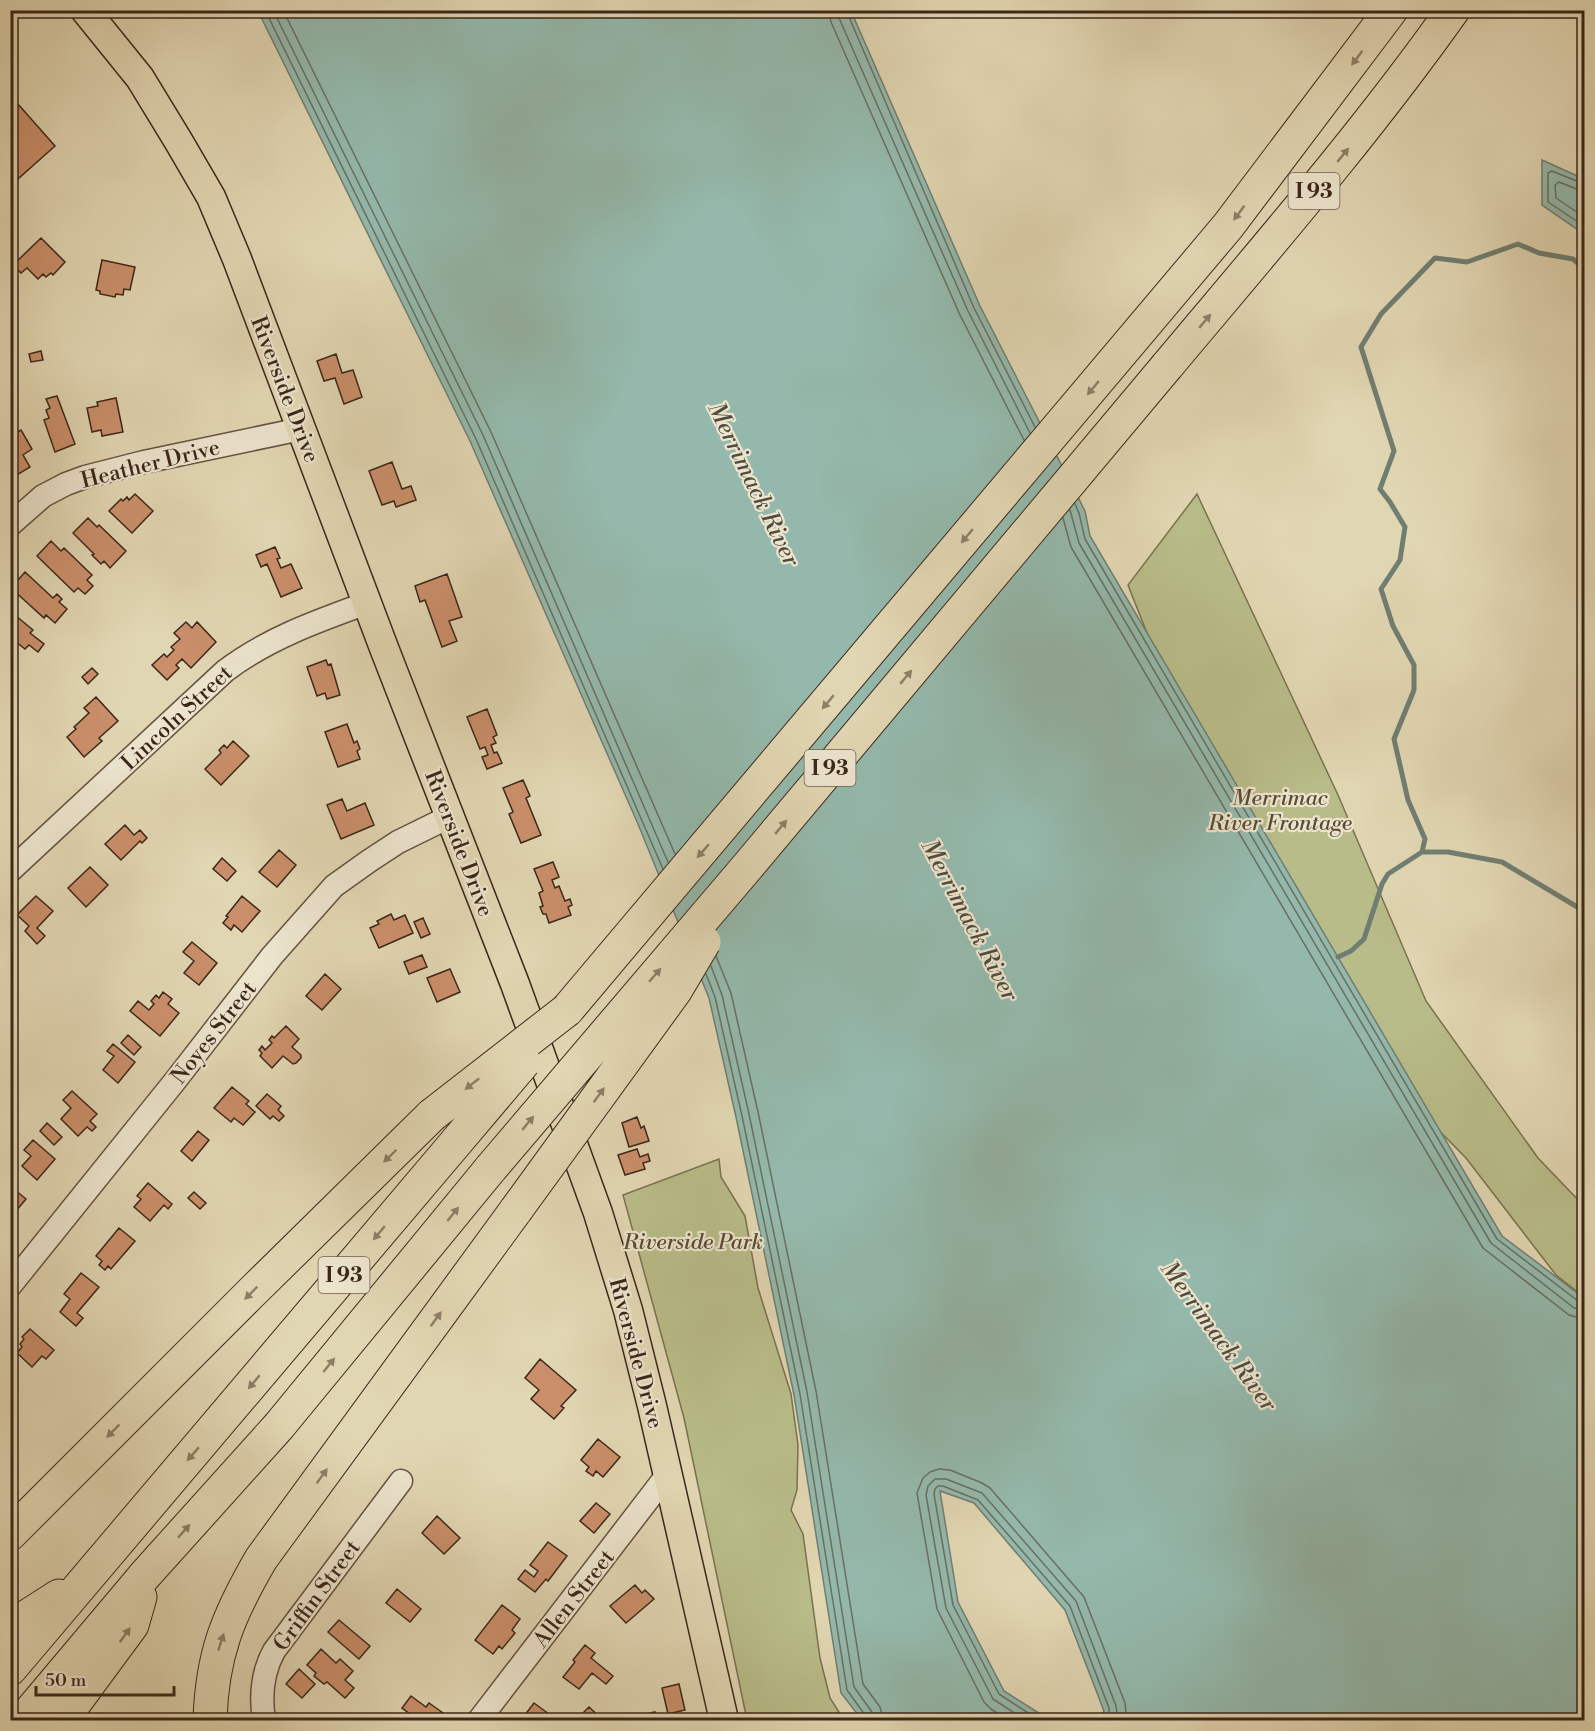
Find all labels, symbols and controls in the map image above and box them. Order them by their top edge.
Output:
one-way arrow [1350,50,1363,66]
one-way arrow [1336,147,1349,163]
road number: I 93 [1288,173,1340,209]
one-way arrow [1232,205,1245,221]
street label: Riverside Drive [244,312,325,467]
one-way arrow [1198,313,1211,329]
one-way arrow [1087,380,1100,395]
water label: Merrimack River [700,397,806,572]
street label: Heather Drive [78,434,223,495]
one-way arrow [961,528,974,543]
street label: Lincoln Street [116,660,238,777]
one-way arrow [899,670,912,685]
one-way arrow [822,694,835,709]
road number: I 93 [804,750,856,786]
street label: Riverside Drive [418,766,499,921]
park label: Merrimac River Frontage [1207,785,1352,837]
one-way arrow [775,819,788,835]
water label: Merrimack River [914,834,1025,1007]
one-way arrow [697,843,710,858]
one-way arrow [648,968,661,983]
street label: Noyes Street [166,976,263,1090]
one-way arrow [464,1078,479,1090]
one-way arrow [593,1087,605,1102]
one-way arrow [522,1115,535,1131]
one-way arrow [383,1149,398,1163]
one-way arrow [446,1207,459,1222]
one-way arrow [374,1225,386,1240]
park label: Riverside Park [622,1229,763,1256]
water label: Merrimack River [1153,1255,1284,1419]
road number: I 93 [318,1257,370,1293]
street label: Riverside Drive [602,1275,669,1432]
one-way arrow [245,1285,259,1299]
one-way arrow [430,1311,442,1326]
one-way arrow [323,1357,336,1373]
one-way arrow [248,1374,261,1389]
one-way arrow [107,1423,121,1437]
one-way arrow [187,1446,200,1461]
one-way arrow [315,1469,327,1484]
one-way arrow [177,1524,191,1539]
street label: Griffin Street [268,1535,367,1657]
street label: Allen Street [527,1544,621,1654]
one-way arrow [119,1628,131,1644]
one-way arrow [217,1633,227,1651]
scale bar [36,1659,174,1697]
text: 50 m [45,1669,87,1692]

